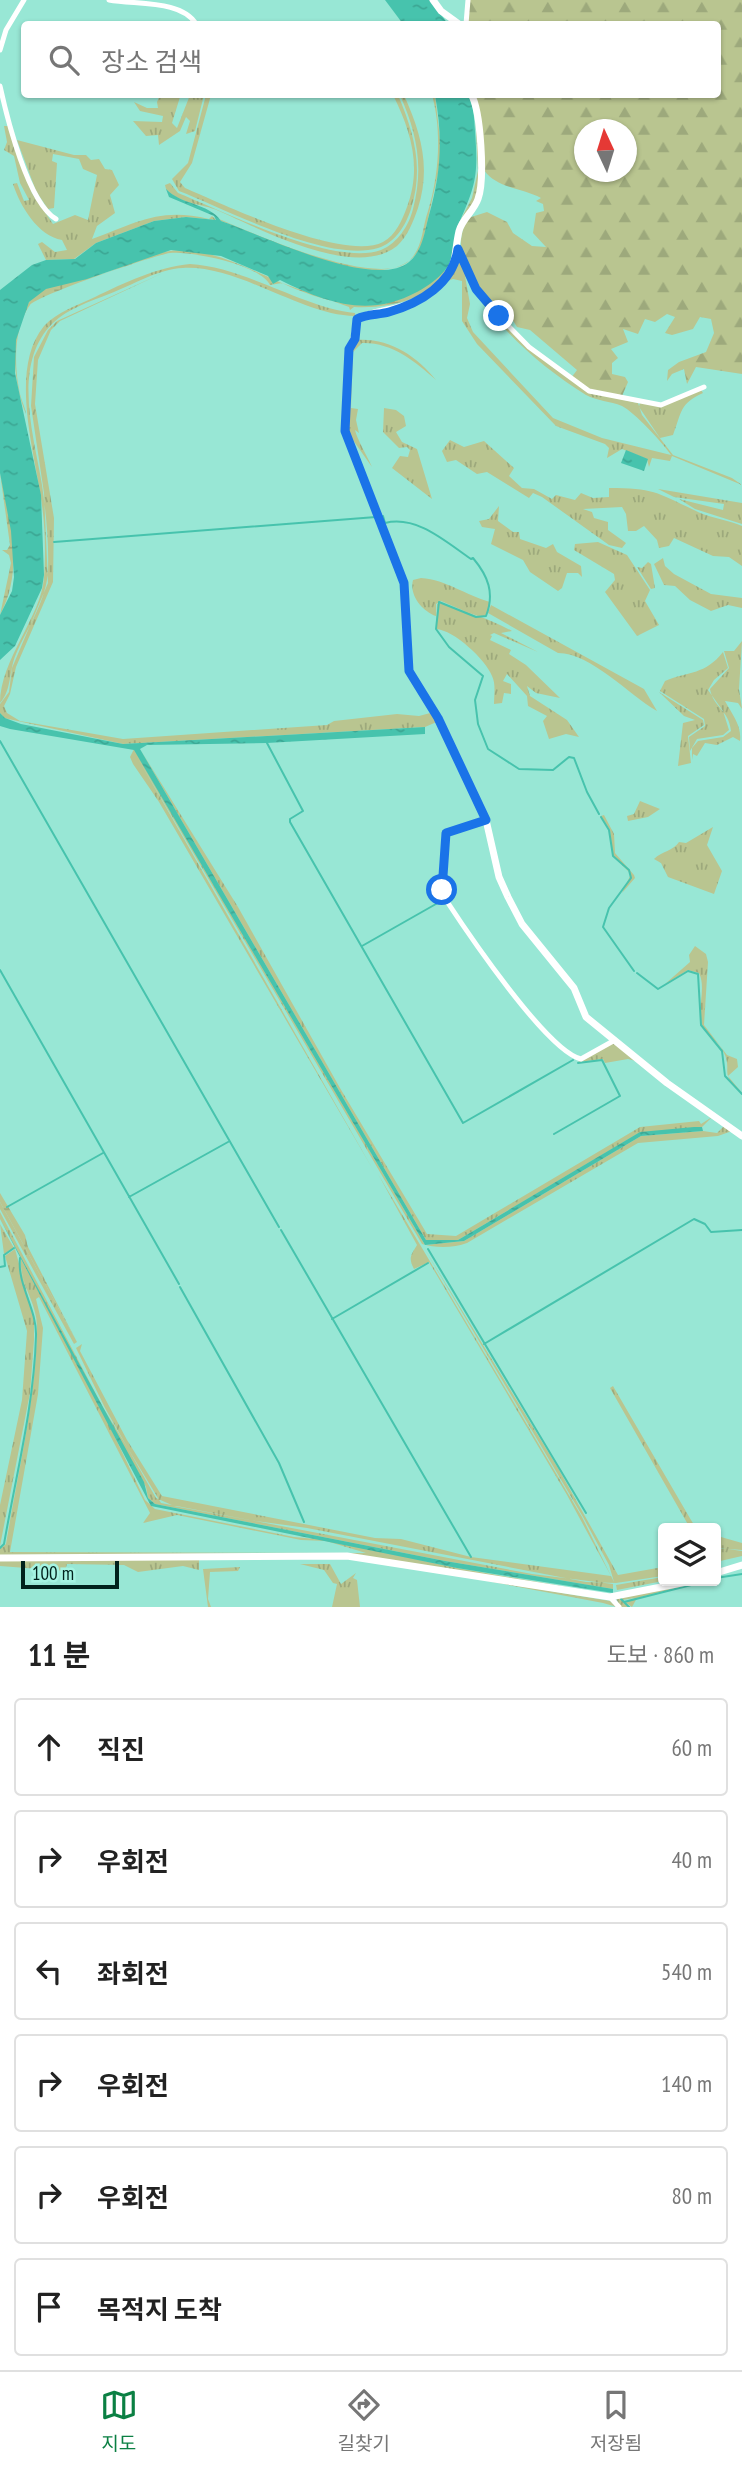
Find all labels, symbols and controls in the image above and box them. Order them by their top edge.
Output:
search box [21,21,721,98]
icon: search [45,41,83,79]
text: 장소 검색 [101,45,202,78]
north arrow [574,119,637,182]
route end [483,300,514,331]
route start [426,874,457,905]
map controls [658,1523,721,1586]
button: layers [658,1523,721,1586]
scale bar [21,1558,119,1590]
text: 100 m [32,1561,74,1585]
text: 11 분 [28,1635,90,1674]
text: 도보 · 860 m [606,1640,714,1669]
icon: ahead [30,1728,68,1766]
text: 직진 [97,1733,145,1766]
text: 60 m [671,1733,712,1762]
icon: right [30,1840,68,1878]
text: 우회전 [97,1845,169,1878]
text: 40 m [671,1845,712,1874]
icon: left [30,1952,68,1990]
text: 좌회전 [97,1957,169,1990]
text: 540 m [661,1957,712,1986]
icon: right [30,2064,68,2102]
text: 우회전 [97,2069,169,2102]
text: 140 m [661,2069,712,2098]
icon: right [30,2176,68,2214]
text: 우회전 [97,2181,169,2214]
text: 80 m [671,2181,712,2210]
icon: arrive [30,2288,68,2326]
text: 목적지 도착 [97,2293,222,2326]
tab: 지도 [100,2386,138,2455]
tab: 길찾기 [338,2386,390,2455]
tab: 저장됨 [590,2386,642,2455]

